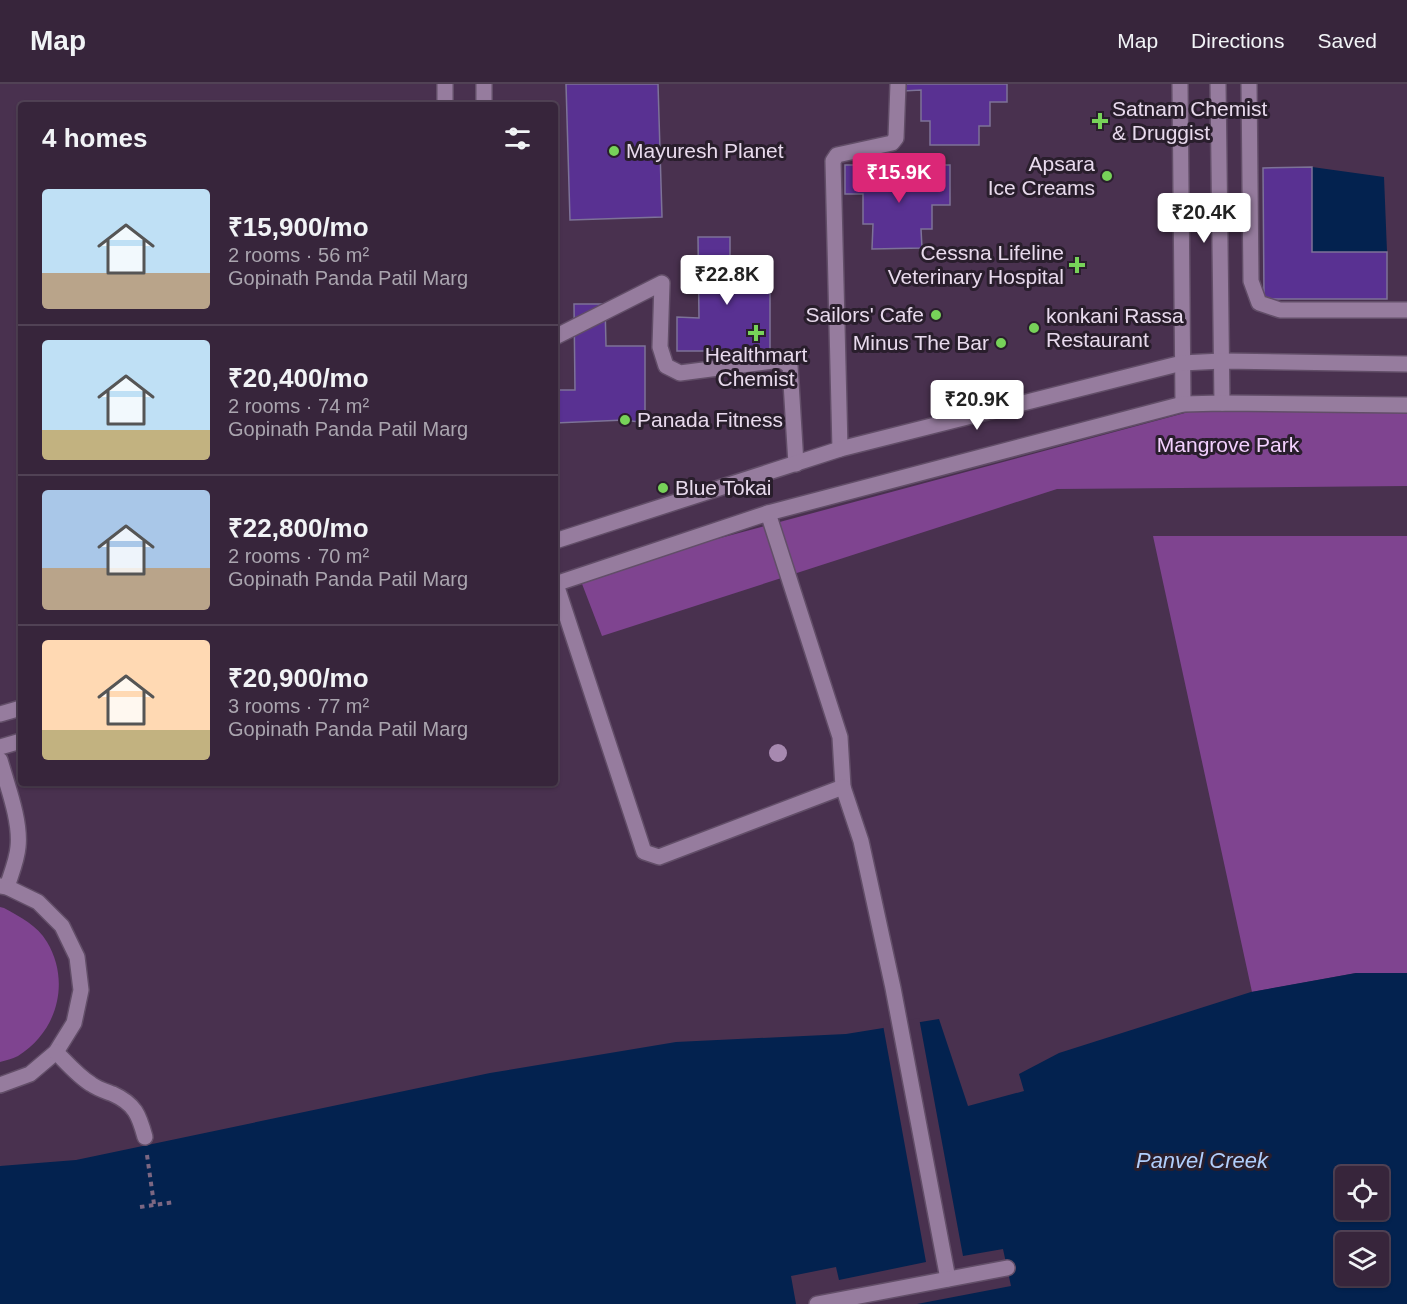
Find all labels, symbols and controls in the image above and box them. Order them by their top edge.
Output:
text: Map [30,25,86,56]
text: Map [1117,29,1158,52]
text: Directions [1191,29,1284,52]
text: Saved [1317,29,1377,52]
place label: Satnam Chemist & Druggist [1112,97,1267,144]
marker: Satnam Chemist & Druggist [1093,114,1107,128]
icon: filters [501,122,534,155]
text: 4 homes [42,123,148,153]
place label: Mayuresh Planet [626,139,784,162]
marker: Mayuresh Planet [607,144,621,158]
place label: Apsara Ice Creams [988,152,1095,199]
pin: ₹15.9K [850,153,948,204]
text: ₹15.9K [867,161,931,183]
marker: Apsara Ice Creams [1100,169,1114,183]
pin: ₹20.4K [1155,193,1253,244]
text: ₹20.4K [1172,201,1236,223]
text: ₹15,900/mo [228,212,369,242]
icon: home [90,213,162,285]
place label: Cessna Lifeline Veterinary Hospital [888,241,1064,288]
text: 2 rooms · 56 m² [228,244,369,266]
pin: ₹22.8K [678,255,776,306]
marker: Cessna Lifeline Veterinary Hospital [1068,256,1086,274]
text: ₹22.8K [695,263,759,285]
text: Gopinath Panda Patil Marg [228,267,468,289]
place label: Sailors' Cafe [806,303,924,326]
place label: konkani Rassa Restaurant [1046,304,1184,351]
marker: Sailors' Cafe [929,308,943,322]
marker: konkani Rassa Restaurant [1027,321,1041,335]
marker: Healthmart Chemist [749,326,763,340]
place label: Minus The Bar [853,331,989,354]
marker: Minus The Bar [994,336,1008,350]
place label: Healthmart Chemist [705,343,808,390]
text: ₹20,400/mo [228,363,369,393]
icon: home [90,364,162,436]
pin: ₹20.9K [928,380,1026,431]
text: ₹20.9K [945,388,1009,410]
text: 2 rooms · 74 m² [228,395,369,417]
place label: Panada Fitness [637,408,783,431]
marker: Panada Fitness [618,413,632,427]
text: Gopinath Panda Patil Marg [228,418,468,440]
park label: Mangrove Park [1157,433,1300,456]
place label: Blue Tokai [675,476,772,499]
marker: Blue Tokai [656,481,670,495]
text: ₹22,800/mo [228,513,369,543]
icon: home [90,514,162,586]
text: 2 rooms · 70 m² [228,545,369,567]
text: Gopinath Panda Patil Marg [228,568,468,590]
text: ₹20,900/mo [228,663,369,693]
icon: home [90,664,162,736]
text: 3 rooms · 77 m² [228,695,369,717]
text: Gopinath Panda Patil Marg [228,718,468,740]
water label: Panvel Creek [1136,1148,1269,1173]
map controls [1335,1166,1389,1286]
button: locate [1335,1166,1389,1220]
button: layers [1335,1232,1389,1286]

